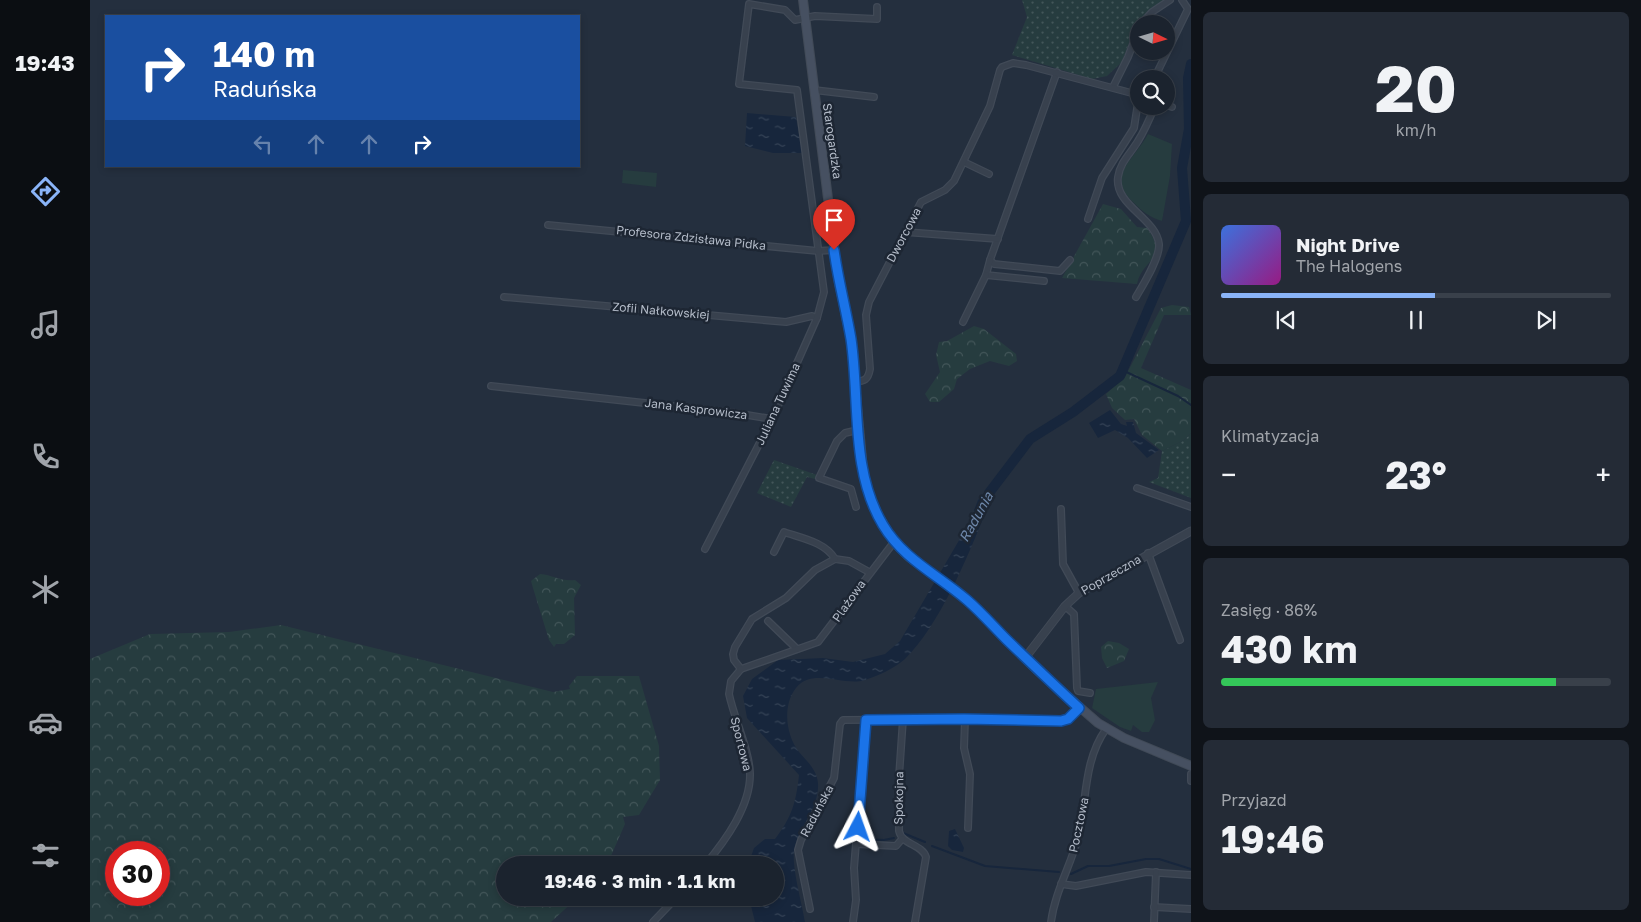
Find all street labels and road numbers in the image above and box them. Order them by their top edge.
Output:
street label: Starogardzka [820,102,845,180]
street label: Dworcowa [883,205,924,265]
street label: Profesora Zdzisława Pidka [615,222,767,253]
street label: Zofii Nałkowskiej [612,299,710,322]
street label: Juliana Tuwima [752,360,803,447]
street label: Jana Kasprowicza [644,395,748,422]
street label: Poprzeczna [1078,551,1144,598]
street label: Plażowa [829,577,868,625]
street label: Sportowa [728,715,755,773]
street label: Spokojna [891,771,906,825]
street label: Raduńska [797,782,836,839]
street label: Pocztowa [1065,796,1092,854]

